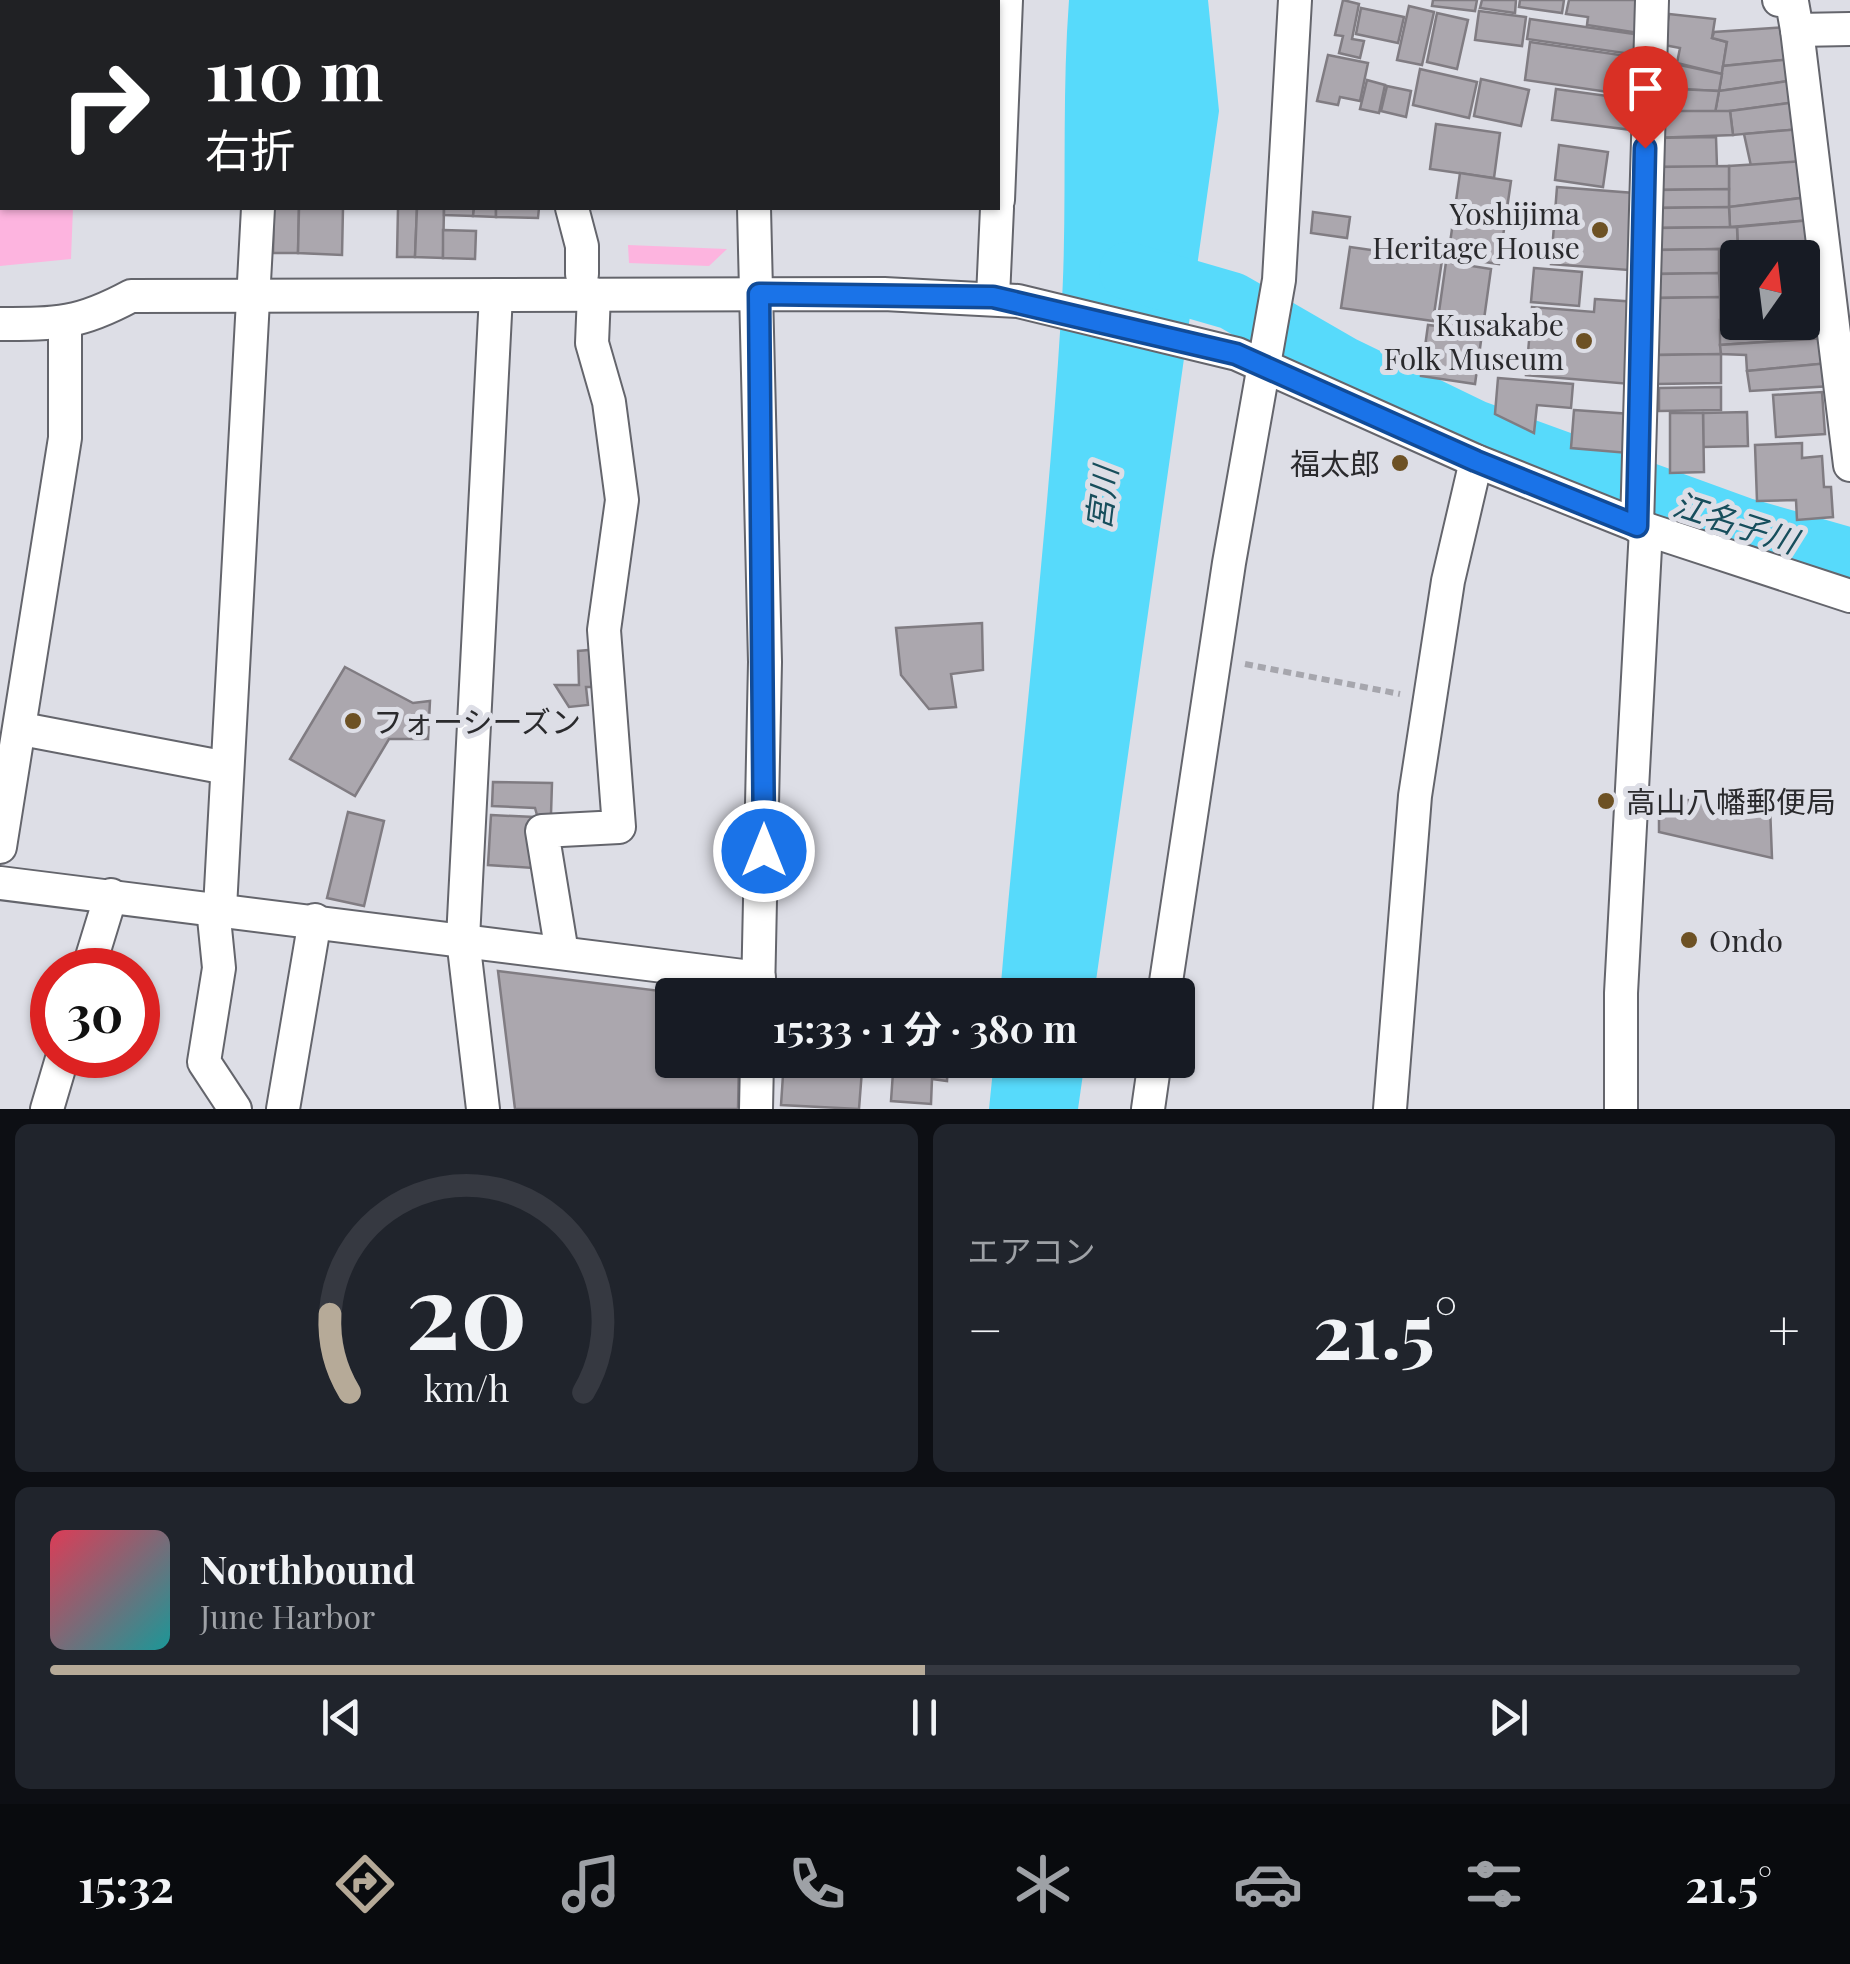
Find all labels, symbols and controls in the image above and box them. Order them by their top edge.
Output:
text: 110 m [205,25,383,119]
icon: right [40,40,170,170]
pin [1603,46,1688,149]
icon: arrive [1618,61,1673,116]
text: 右折 [205,118,295,178]
place label: Yoshijima Heritage House [1372,193,1580,267]
marker: Yoshijima Heritage House [1589,219,1611,241]
north arrow [1720,240,1820,340]
map controls [1720,240,1820,340]
place label: Kusakabe Folk Museum [1383,304,1564,378]
marker: Kusakabe Folk Museum [1573,330,1595,352]
place label: 福太郎 [1290,443,1380,483]
marker: 福太郎 [1389,452,1411,474]
water label: 宮川 [1075,461,1126,532]
water label: 江名子川 [1668,481,1806,562]
place label: フォーシーズン [373,701,581,741]
marker: フォーシーズン [342,710,364,732]
place label: 高山八幡郵便局 [1626,781,1836,821]
marker: 高山八幡郵便局 [1595,790,1617,812]
position arrow [712,799,816,903]
place label: Ondo [1709,920,1783,960]
marker: Ondo [1678,929,1700,951]
speed limit sign: 30 [30,948,160,1078]
text: 15:33 · 1 分 · 380 m [773,1002,1077,1053]
text: エアコン [968,1228,1096,1271]
text: 20 [406,1237,527,1376]
text: 21.5° [1313,1278,1458,1378]
text: − [968,1291,1003,1365]
text: + [1768,1291,1800,1365]
text: km/h [423,1363,509,1411]
text: Northbound [200,1543,415,1594]
text: June Harbor [200,1594,375,1637]
icon: previous [314,1690,369,1745]
icon: pause [897,1690,952,1745]
icon: next [1481,1690,1536,1745]
icon: directions [330,1849,400,1919]
icon: music [556,1849,626,1919]
icon: phone [782,1849,852,1919]
icon: climate [1008,1849,1078,1919]
icon: car [1233,1849,1303,1919]
icon: filters [1459,1849,1529,1919]
text: 15:32 [78,1854,174,1914]
text: 21.5° [1685,1854,1772,1914]

